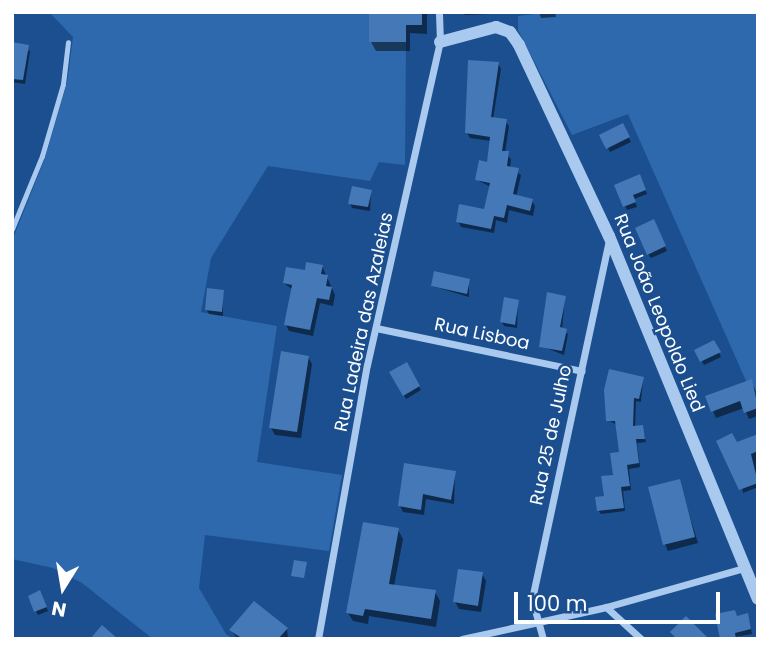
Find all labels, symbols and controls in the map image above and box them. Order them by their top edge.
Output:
street label: Rua Ladeira das Azaleias [330,210,398,434]
street label: Rua João Leopoldo Lied [609,211,709,415]
street label: Rua Lisboa [432,313,532,355]
street label: Rua 25 de Julho [526,363,576,507]
north arrow [28,553,98,623]
scale bar [518,578,724,622]
text: 100 m [527,589,587,618]
text: N [49,594,68,624]

